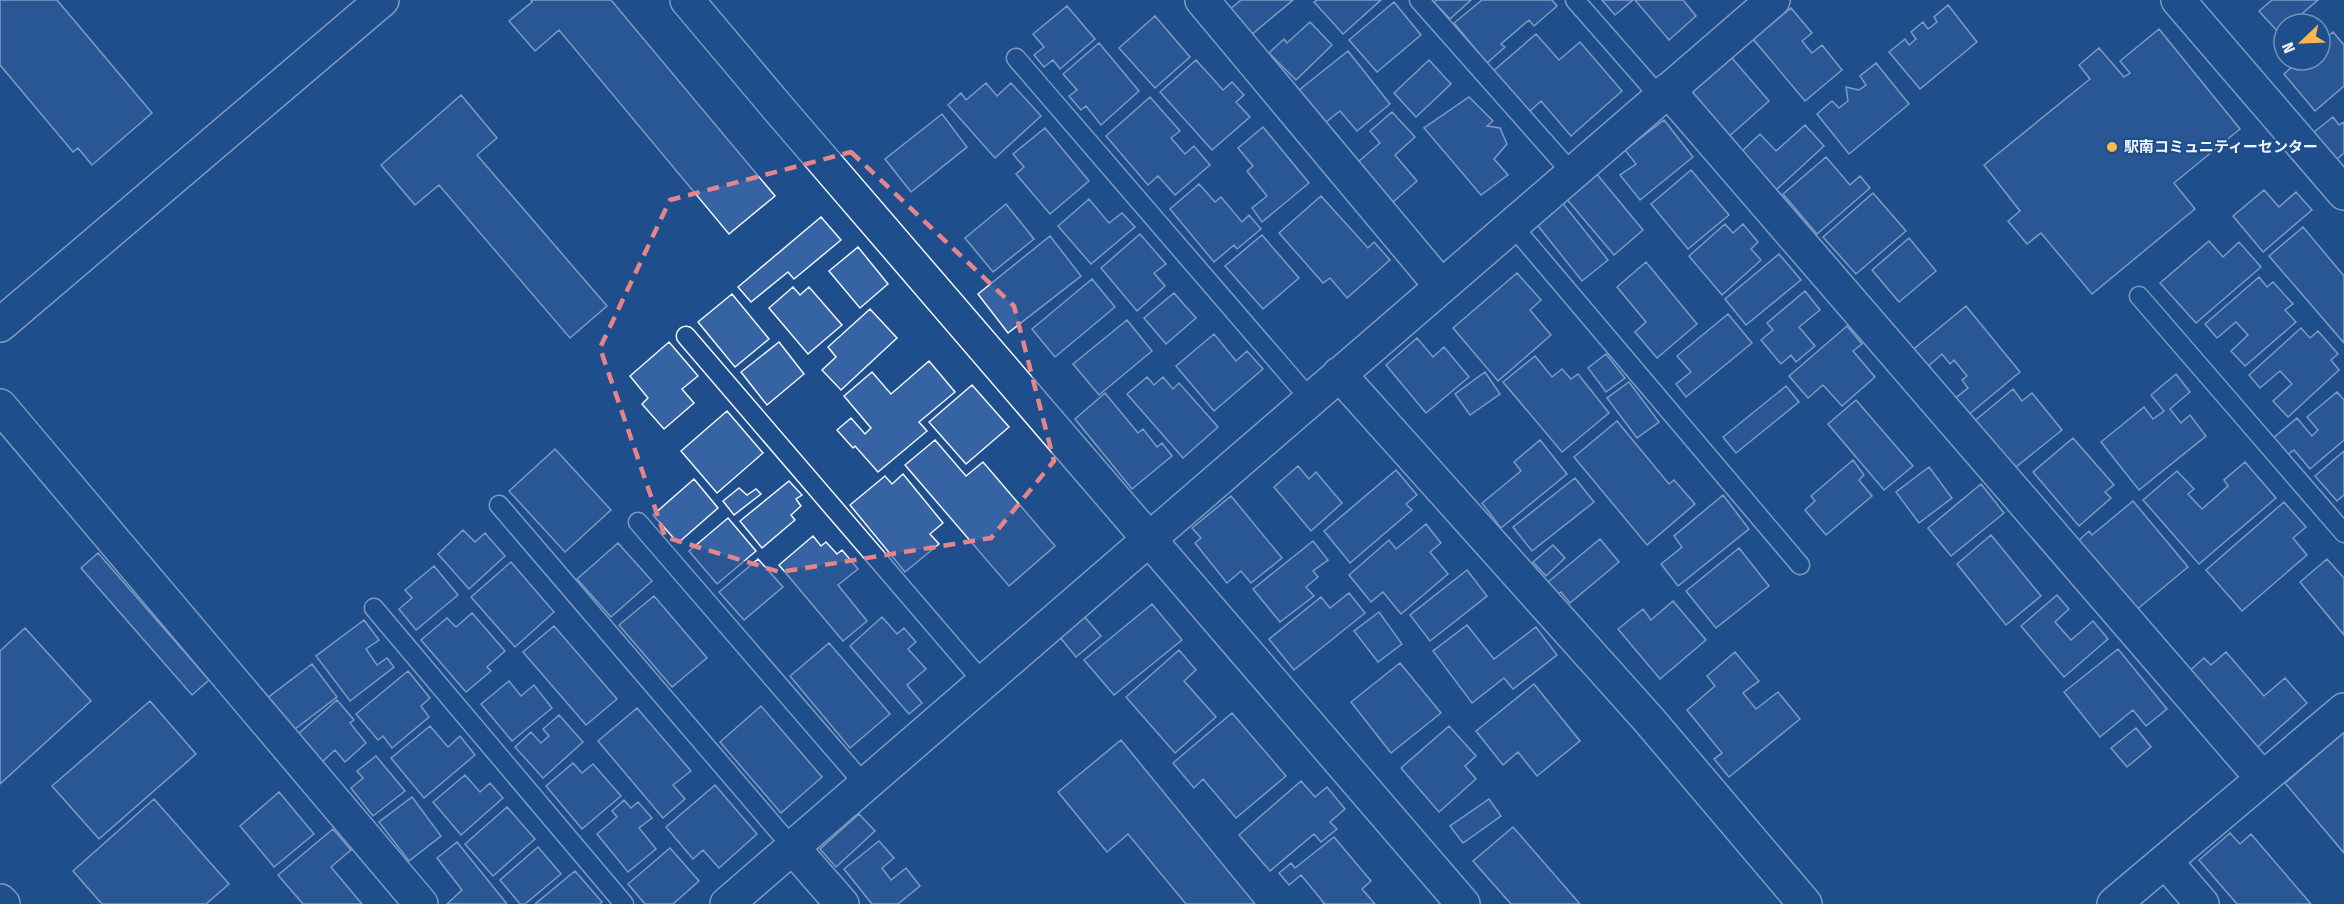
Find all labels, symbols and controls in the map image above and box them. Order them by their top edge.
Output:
north arrow [2272,12,2332,72]
text: N [2278,40,2299,56]
place label: 駅南コミュニティーセンター [2124,138,2318,156]
marker: 駅南コミュニティーセンター [2105,140,2119,154]

